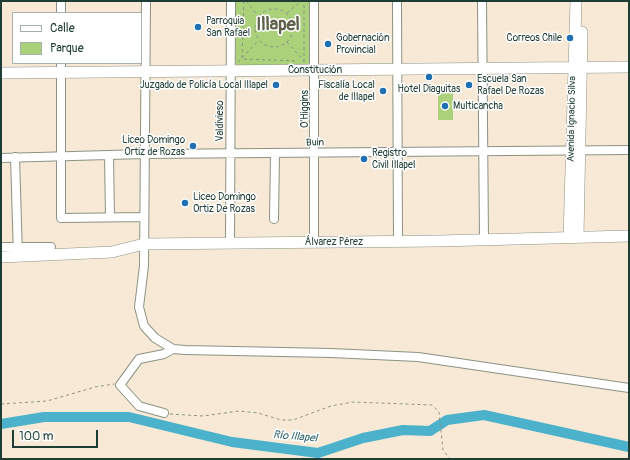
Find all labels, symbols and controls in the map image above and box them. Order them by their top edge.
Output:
legend [12,12,142,64]
district label: Illapel [256,14,300,36]
place label: Parroquia San Rafael [206,15,250,38]
text: Calle [50,21,75,36]
marker: Parroquia San Rafael [193,22,203,32]
place label: Gobernación Provincial [336,32,390,56]
place label: Correos Chile [507,32,562,44]
marker: Correos Chile [565,33,575,43]
marker: Gobernación Provincial [323,39,333,49]
text: Parque [50,41,84,56]
street label: Constitución [288,64,342,76]
marker: Hotel Diaguitas [424,72,434,82]
place label: Escuela San Rafael De Rozas [477,73,544,96]
street label: Avenida Ignacio Silva [565,76,579,162]
place label: Juzgado de Policía Local Illapel [140,79,268,91]
place label: Fiscalía Local de Illapel [318,79,375,102]
marker: Juzgado de Policía Local Illapel [271,80,281,90]
marker: Escuela San Rafael De Rozas [464,80,474,90]
place label: Hotel Diaguitas [398,83,460,95]
marker: Fiscalía Local de Illapel [378,86,388,96]
street label: O'Higgins [299,90,311,128]
street label: Valdivieso [214,100,226,142]
place label: Multicancha [453,100,503,112]
marker: Multicancha [440,101,450,111]
place label: Liceo Domingo Ortiz de Rozas [122,134,185,158]
street label: Buin [306,137,324,149]
marker: Liceo Domingo Ortiz de Rozas [188,141,198,151]
place label: Registro Civil Illapel [372,147,415,170]
marker: Registro Civil Illapel [359,154,369,164]
place label: Liceo Domingo Ortiz De Rozas [193,191,256,214]
marker: Liceo Domingo Ortiz De Rozas [180,198,190,208]
street label: Álvarez Pérez [305,236,363,248]
scale bar [14,422,100,448]
water label: Río Illapel [272,428,318,446]
text: 100 m [19,429,53,444]

